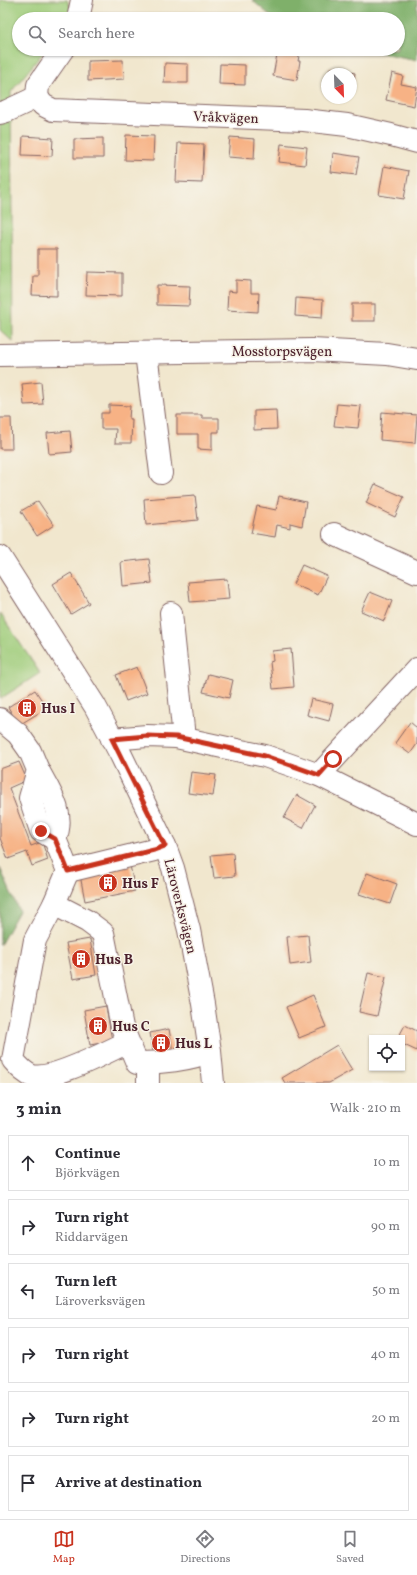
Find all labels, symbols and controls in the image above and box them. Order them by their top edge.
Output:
search box [12,12,405,56]
icon: search [26,23,48,45]
text: Search here [58,24,135,45]
north arrow [321,68,357,104]
street label: Vråkvägen [193,108,259,129]
street label: Mosstorpsvägen [232,343,332,362]
building icon: Hus I [16,697,38,719]
place label: Hus I [41,700,75,719]
route start [324,750,342,768]
route end [32,822,50,840]
street label: Läroverksvägen [159,857,201,956]
building icon: Hus F [97,872,119,894]
place label: Hus F [122,875,159,894]
building icon: Hus B [70,948,92,970]
place label: Hus B [95,951,133,970]
building icon: Hus C [87,1015,109,1037]
place label: Hus C [112,1018,150,1037]
building icon: Hus L [150,1032,172,1054]
place label: Hus L [175,1035,213,1054]
map controls [369,1035,405,1071]
button: locate [369,1035,405,1071]
text: 3 min [16,1098,62,1121]
text: Walk · 210 m [330,1100,401,1118]
text: Continue [55,1144,120,1165]
icon: ahead [17,1152,39,1174]
text: 10 m [373,1154,400,1172]
text: Björkvägen [55,1165,120,1183]
text: Turn right [55,1208,129,1229]
icon: right [17,1216,39,1238]
text: 90 m [371,1218,400,1236]
text: Riddarvägen [55,1229,128,1247]
text: Turn left [55,1272,117,1293]
icon: left [17,1280,39,1302]
text: 50 m [372,1282,400,1300]
text: Läroverksvägen [55,1293,146,1311]
icon: right [17,1344,39,1366]
text: Turn right [55,1345,129,1366]
text: 40 m [371,1346,400,1364]
icon: right [17,1408,39,1430]
text: Turn right [55,1409,129,1430]
text: 20 m [371,1410,400,1428]
icon: arrive [17,1472,39,1494]
text: Arrive at destination [55,1473,202,1494]
tab: Map [53,1528,75,1567]
tab: Directions [180,1528,231,1567]
tab: Saved [336,1528,364,1567]

